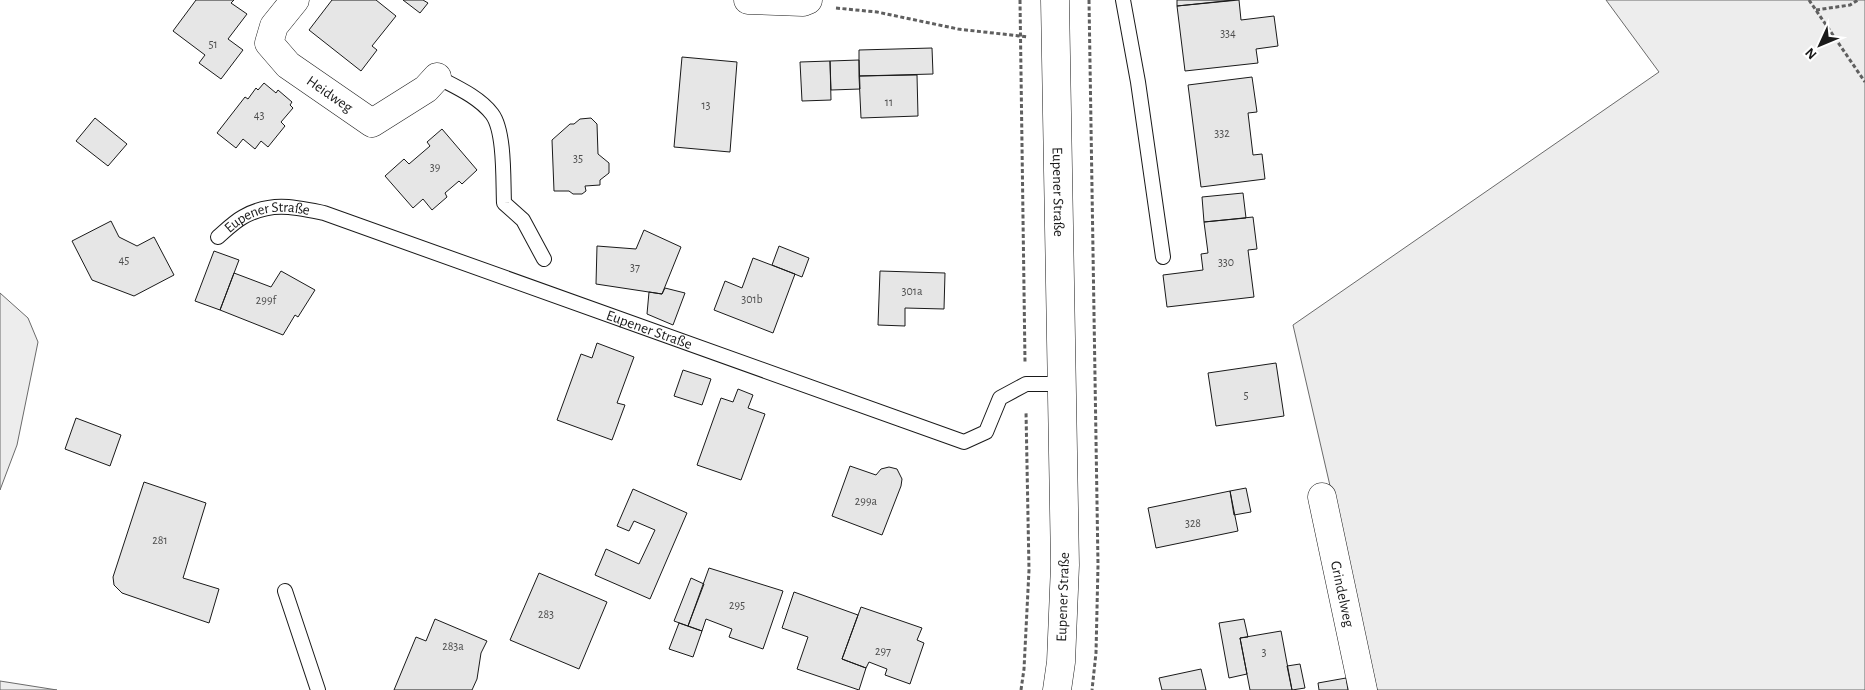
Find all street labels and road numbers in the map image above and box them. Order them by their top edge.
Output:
street label: Heidweg [304,73,356,115]
street label: Eupener Straße [1050,147,1067,237]
street label: Eupener Straße [221,199,311,235]
street label: Eupener Straße [605,307,694,352]
street label: Eupener Straße [1054,552,1072,642]
street label: Grindelweg [1328,559,1357,629]

